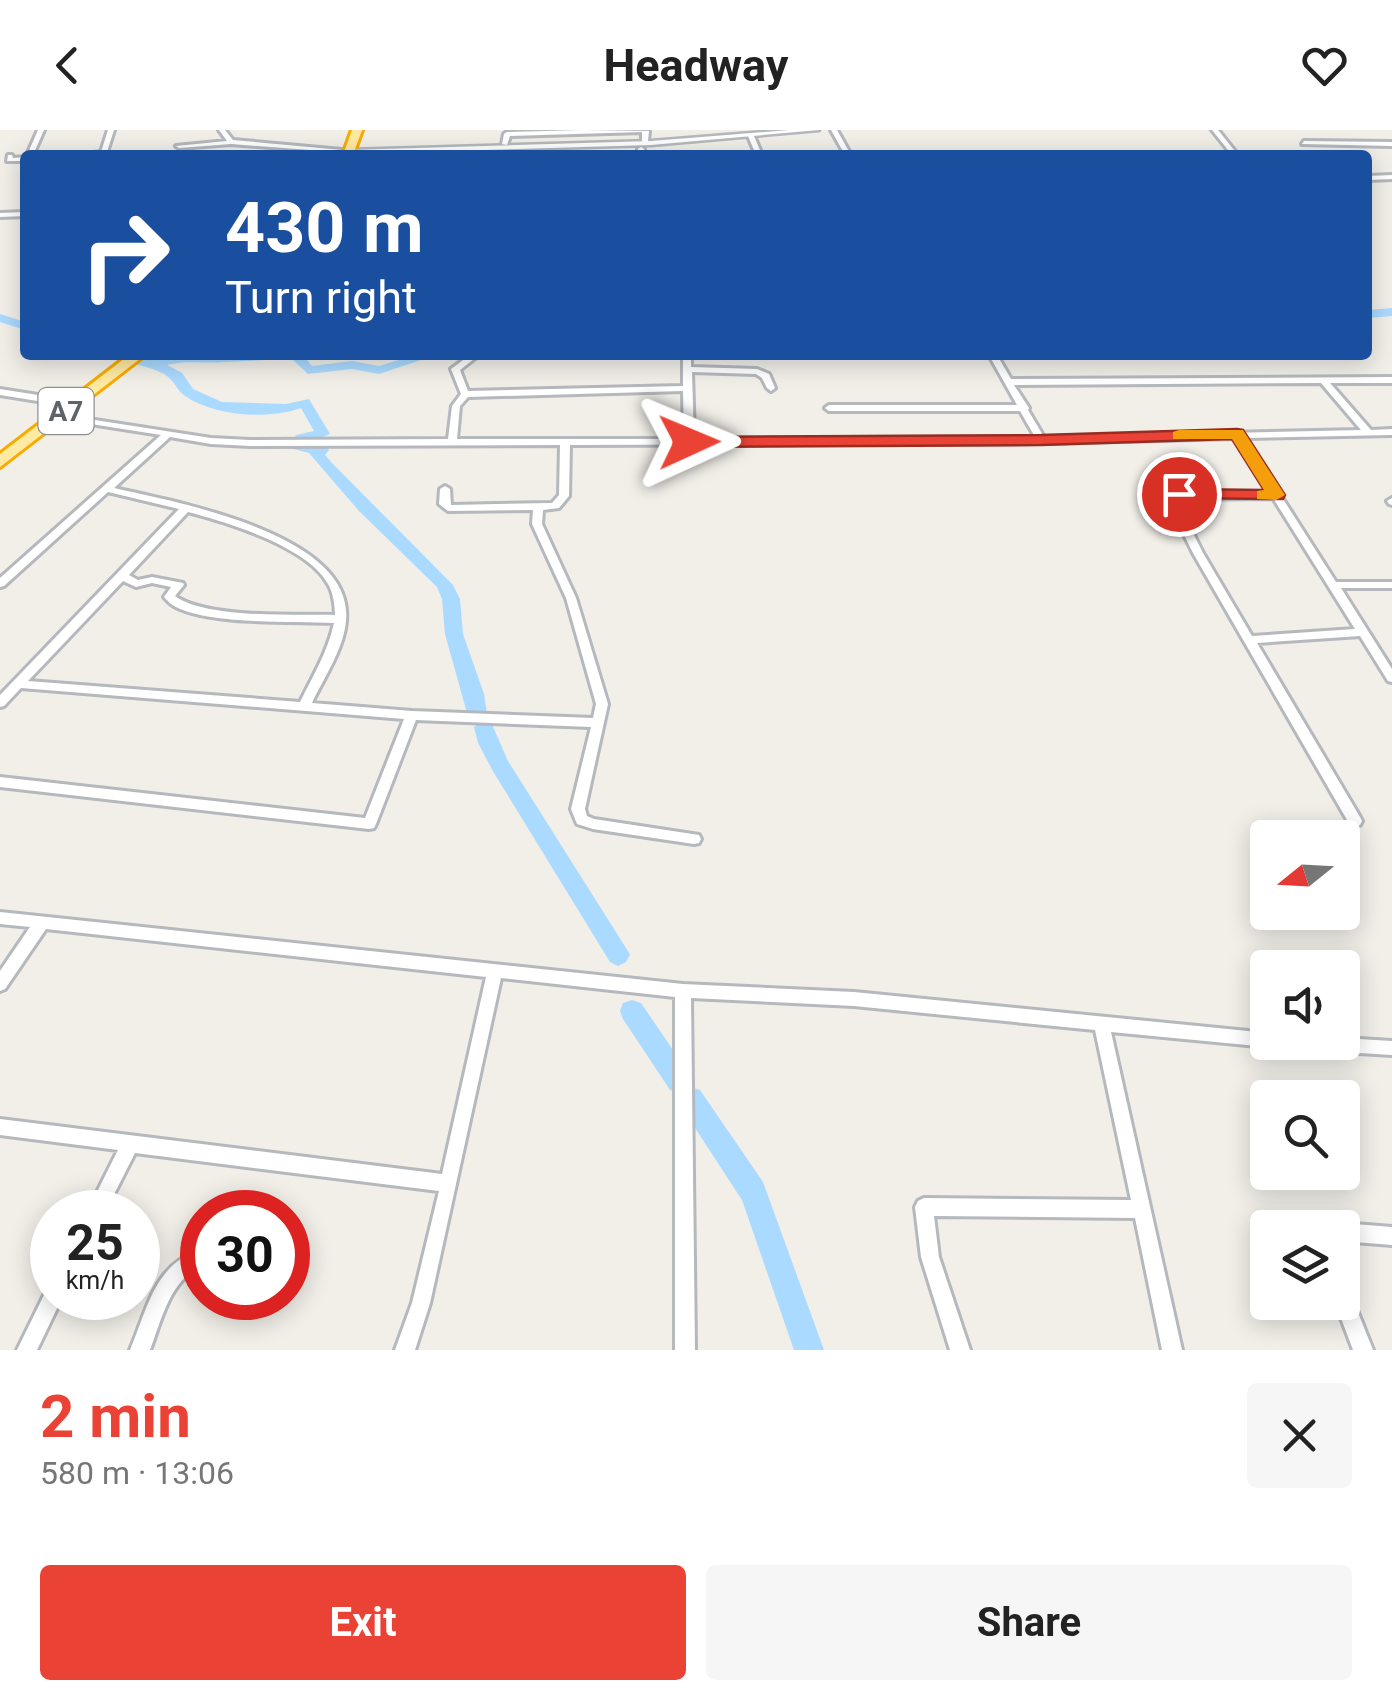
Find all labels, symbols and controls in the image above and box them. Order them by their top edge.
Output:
icon: back [40,38,95,93]
icon: heart [1297,38,1352,93]
text: Headway [604,39,788,92]
text: 430 m [225,187,424,269]
icon: right [60,190,190,320]
text: Turn right [225,271,417,324]
road number: A7 [38,388,94,434]
position arrow [637,390,741,494]
pin [1137,452,1222,537]
icon: arrive [1152,467,1207,522]
north arrow [1250,820,1360,930]
map controls [1250,820,1360,1320]
button: sound [1250,950,1360,1060]
button: search [1250,1080,1360,1190]
speed limit sign: 30 [180,1190,310,1320]
button: layers [1250,1210,1360,1320]
text: 25 [66,1214,124,1272]
text: km/h [66,1266,124,1295]
text: 2 min [40,1381,191,1452]
button: close [1247,1383,1352,1488]
text: 580 m · 13:06 [40,1454,234,1492]
button: Exit [40,1565,686,1680]
button: Share [706,1565,1352,1680]

